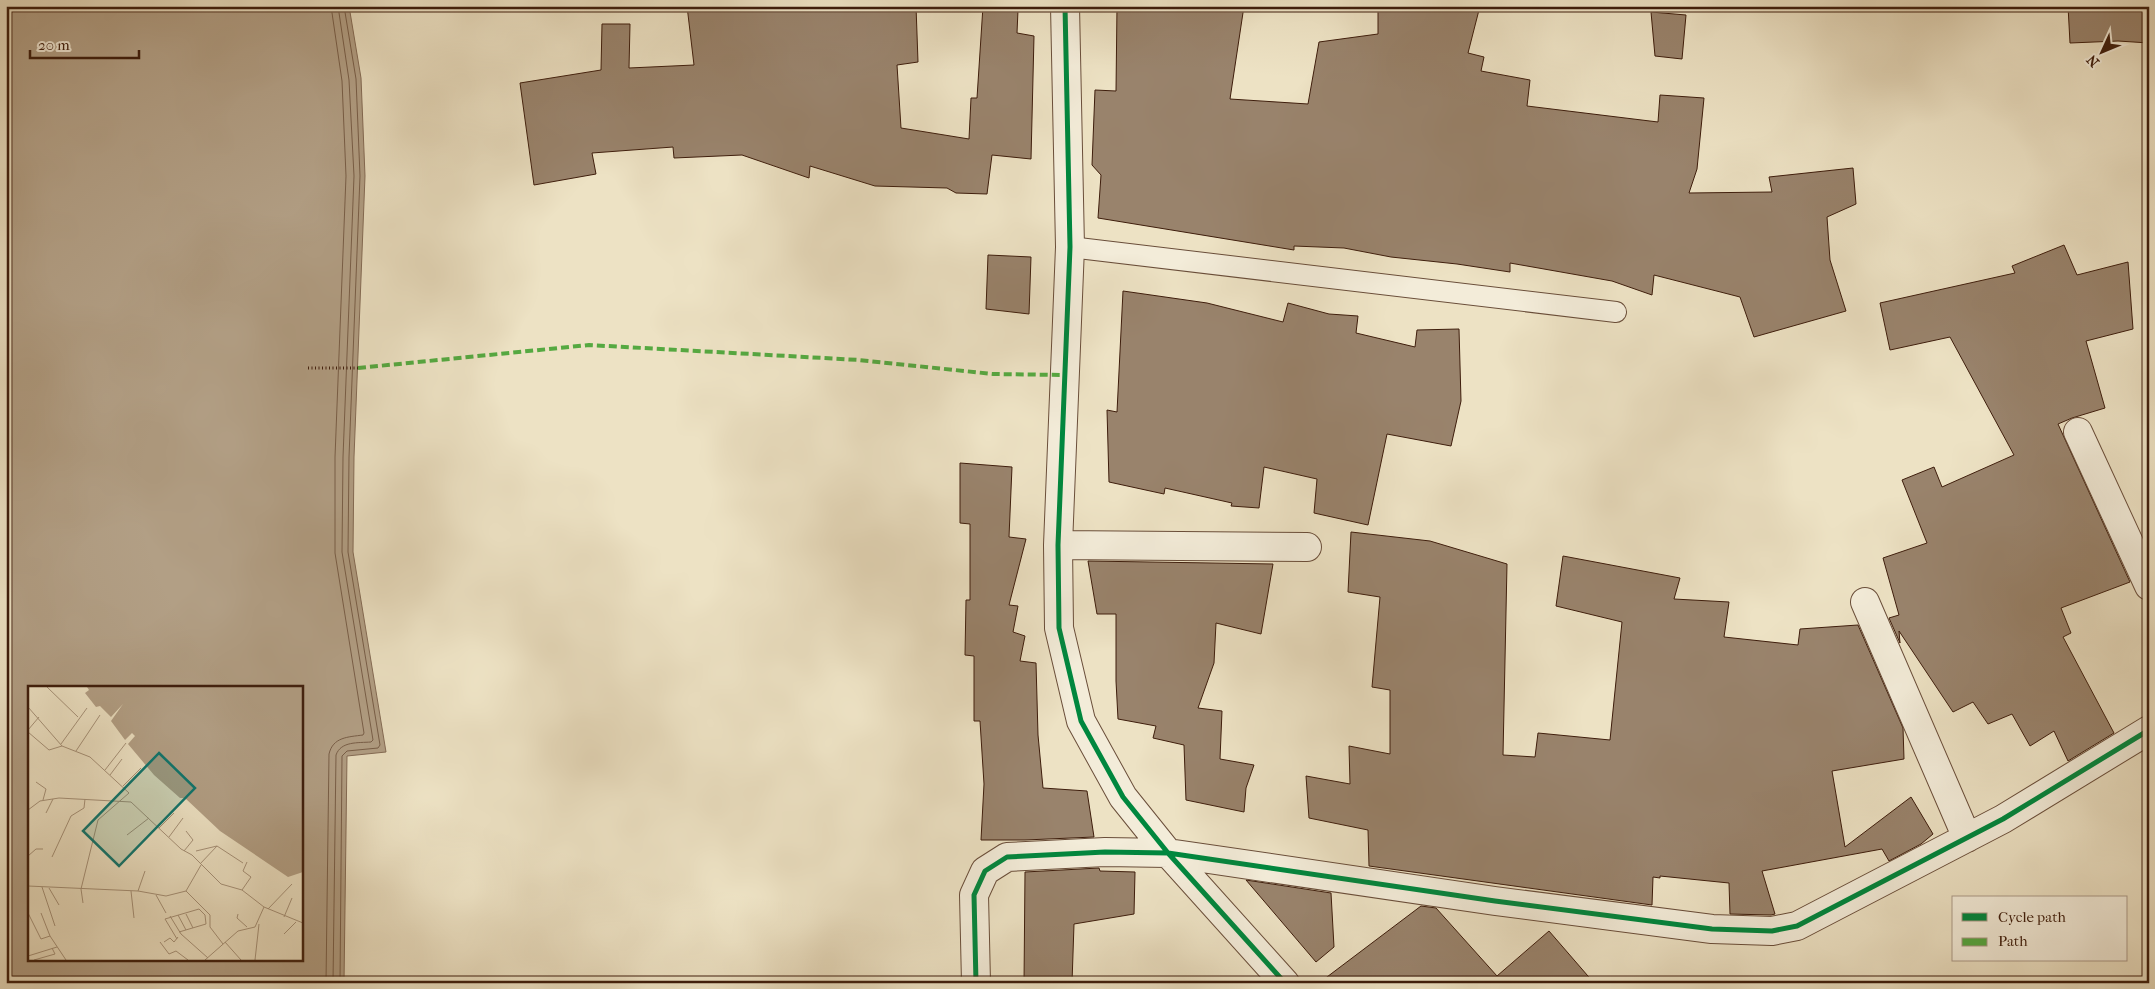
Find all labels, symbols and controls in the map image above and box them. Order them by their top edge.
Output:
scale bar [30,28,139,60]
north arrow [2078,28,2128,78]
text: 20 m [38,36,70,54]
text: N [2083,51,2103,70]
inset map [28,686,302,962]
legend [1952,896,2128,962]
text: Cycle path [1998,908,2066,926]
text: Path [1998,932,2028,950]

